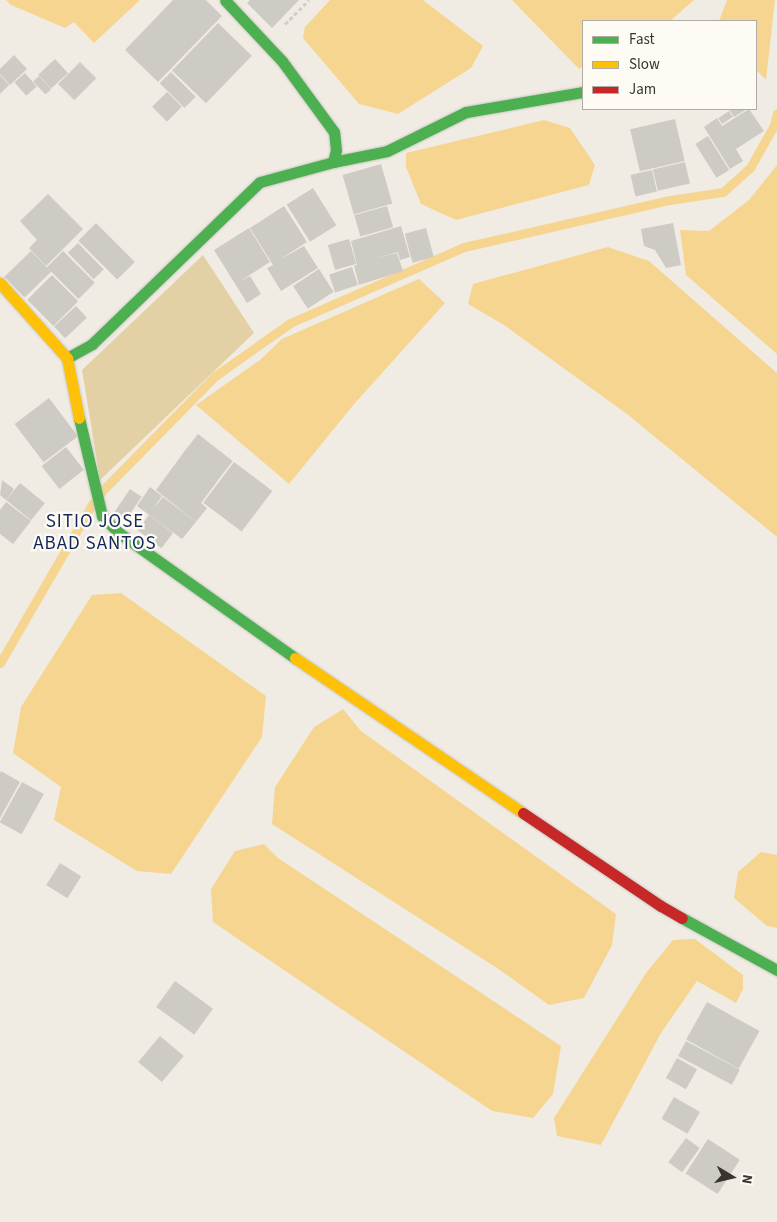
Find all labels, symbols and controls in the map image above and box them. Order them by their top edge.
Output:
legend [582,20,757,110]
text: Fast [629,29,655,50]
text: Slow [629,54,660,75]
text: Jam [629,79,656,100]
district label: SITIO JOSE ABAD SANTOS [32,511,158,555]
north arrow [707,1152,757,1202]
text: N [736,1173,757,1186]

